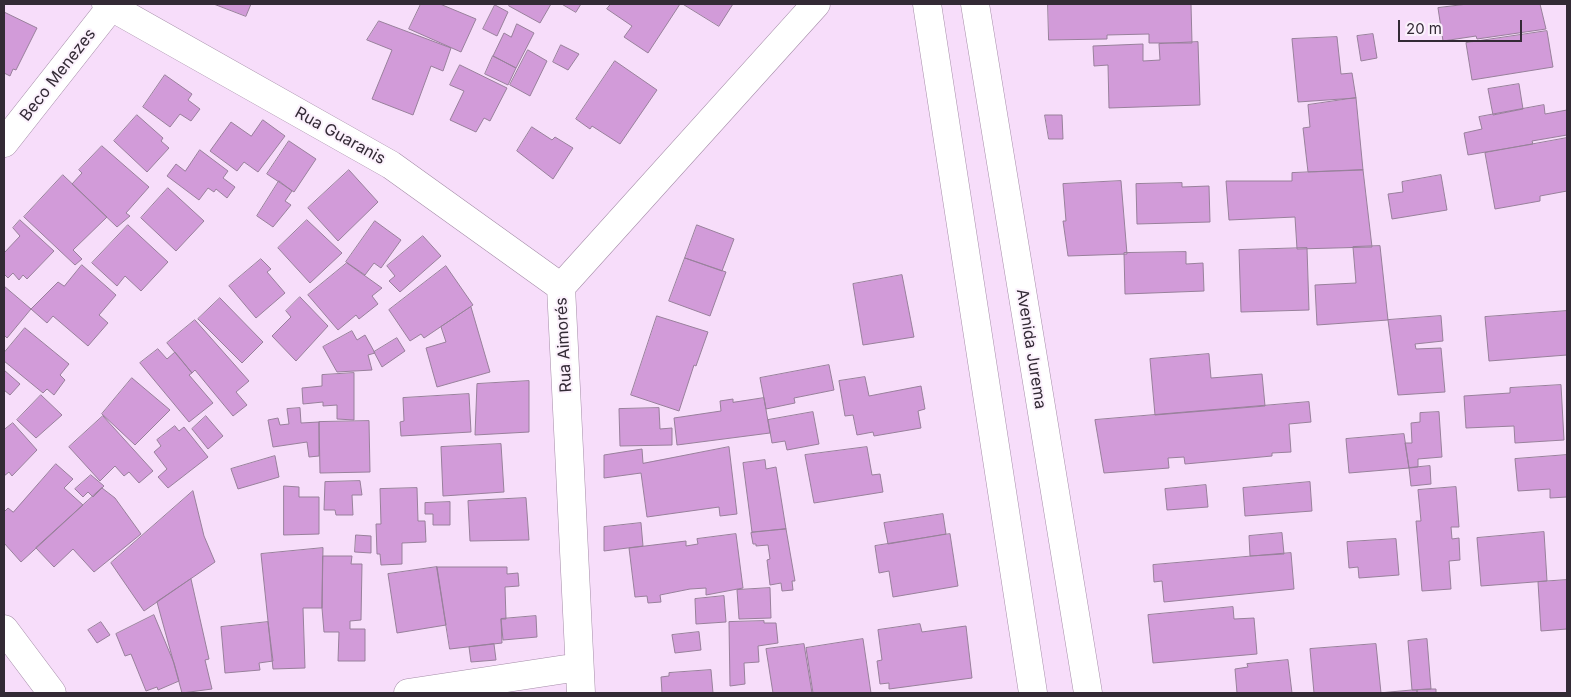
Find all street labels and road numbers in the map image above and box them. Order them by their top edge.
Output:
street label: Beco Menezes [16,25,100,125]
street label: Rua Guaranis [291,103,389,169]
street label: Avenida Jurema [1012,288,1050,410]
street label: Rua Aimorés [552,297,576,393]

